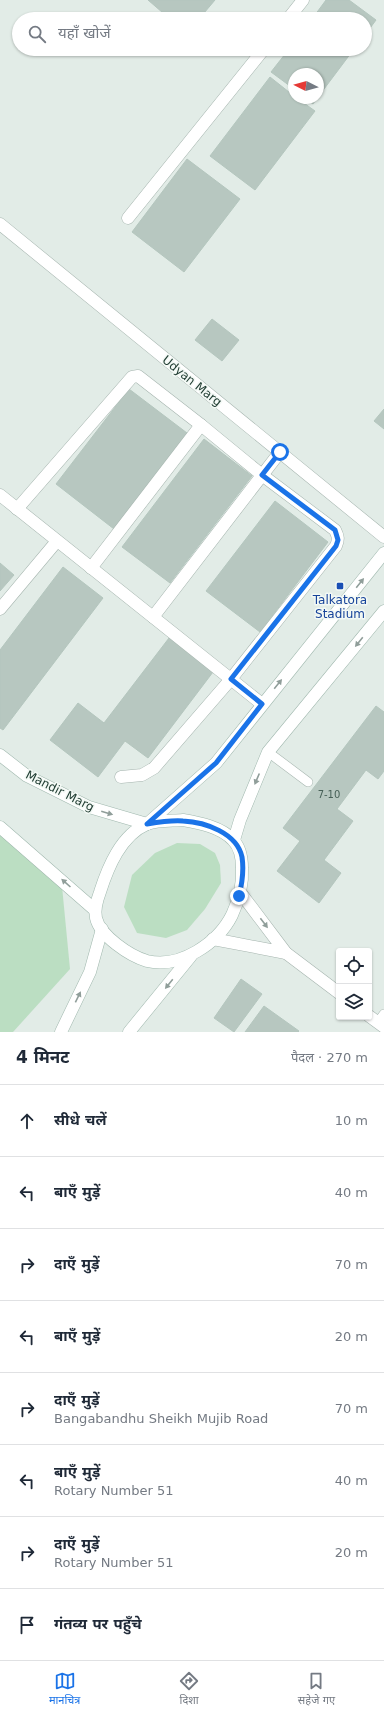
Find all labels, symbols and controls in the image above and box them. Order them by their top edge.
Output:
search box [12,12,372,56]
icon: search [26,23,48,45]
text: यहाँ खोजें [58,24,111,42]
north arrow [288,68,324,104]
street label: Udyan Marg [159,353,225,409]
route start [271,443,289,461]
one-way arrow [355,577,364,588]
marker: Talkatora Stadium [335,581,345,591]
place label: Talkatora Stadium [312,593,367,621]
one-way arrow [355,636,364,647]
one-way arrow [274,678,282,689]
street label: Mandir Marg [23,768,97,814]
one-way arrow [254,773,260,784]
house number: 7-10 [318,789,340,800]
one-way arrow [101,810,113,816]
one-way arrow [61,879,71,888]
route end [230,887,248,905]
one-way arrow [260,917,268,928]
map controls [336,948,372,1020]
button: locate [336,948,372,984]
one-way arrow [164,979,173,989]
button: layers [336,984,372,1020]
one-way arrow [75,991,81,1003]
text: 4 मिनट [16,1047,69,1067]
text: पैदल · 270 m [291,1050,368,1065]
icon: ahead [16,1110,38,1132]
text: सीधे चलें [54,1111,107,1129]
text: 10 m [335,1113,368,1128]
icon: left [16,1182,38,1204]
text: बाएँ मुड़ें [54,1183,100,1201]
text: 40 m [335,1185,368,1200]
icon: right [16,1254,38,1276]
text: दाएँ मुड़ें [54,1255,100,1273]
text: 70 m [335,1257,368,1272]
icon: left [16,1326,38,1348]
text: बाएँ मुड़ें [54,1327,100,1345]
text: 20 m [335,1329,368,1344]
text: दाएँ मुड़ें [54,1391,100,1409]
icon: right [16,1398,38,1420]
text: 70 m [335,1401,368,1416]
text: Bangabandhu Sheikh Mujib Road [54,1411,268,1426]
text: बाएँ मुड़ें [54,1463,100,1481]
icon: left [16,1470,38,1492]
text: 40 m [335,1473,368,1488]
text: Rotary Number 51 [54,1483,174,1498]
text: दाएँ मुड़ें [54,1535,100,1553]
icon: right [16,1542,38,1564]
text: 20 m [335,1545,368,1560]
text: Rotary Number 51 [54,1555,174,1570]
icon: arrive [16,1614,38,1636]
text: गंतव्य पर पहुँचे [54,1615,142,1633]
tab: मानचित्र [49,1670,80,1708]
tab: दिशा [178,1670,200,1708]
tab: सहेजे गए [298,1670,335,1708]

